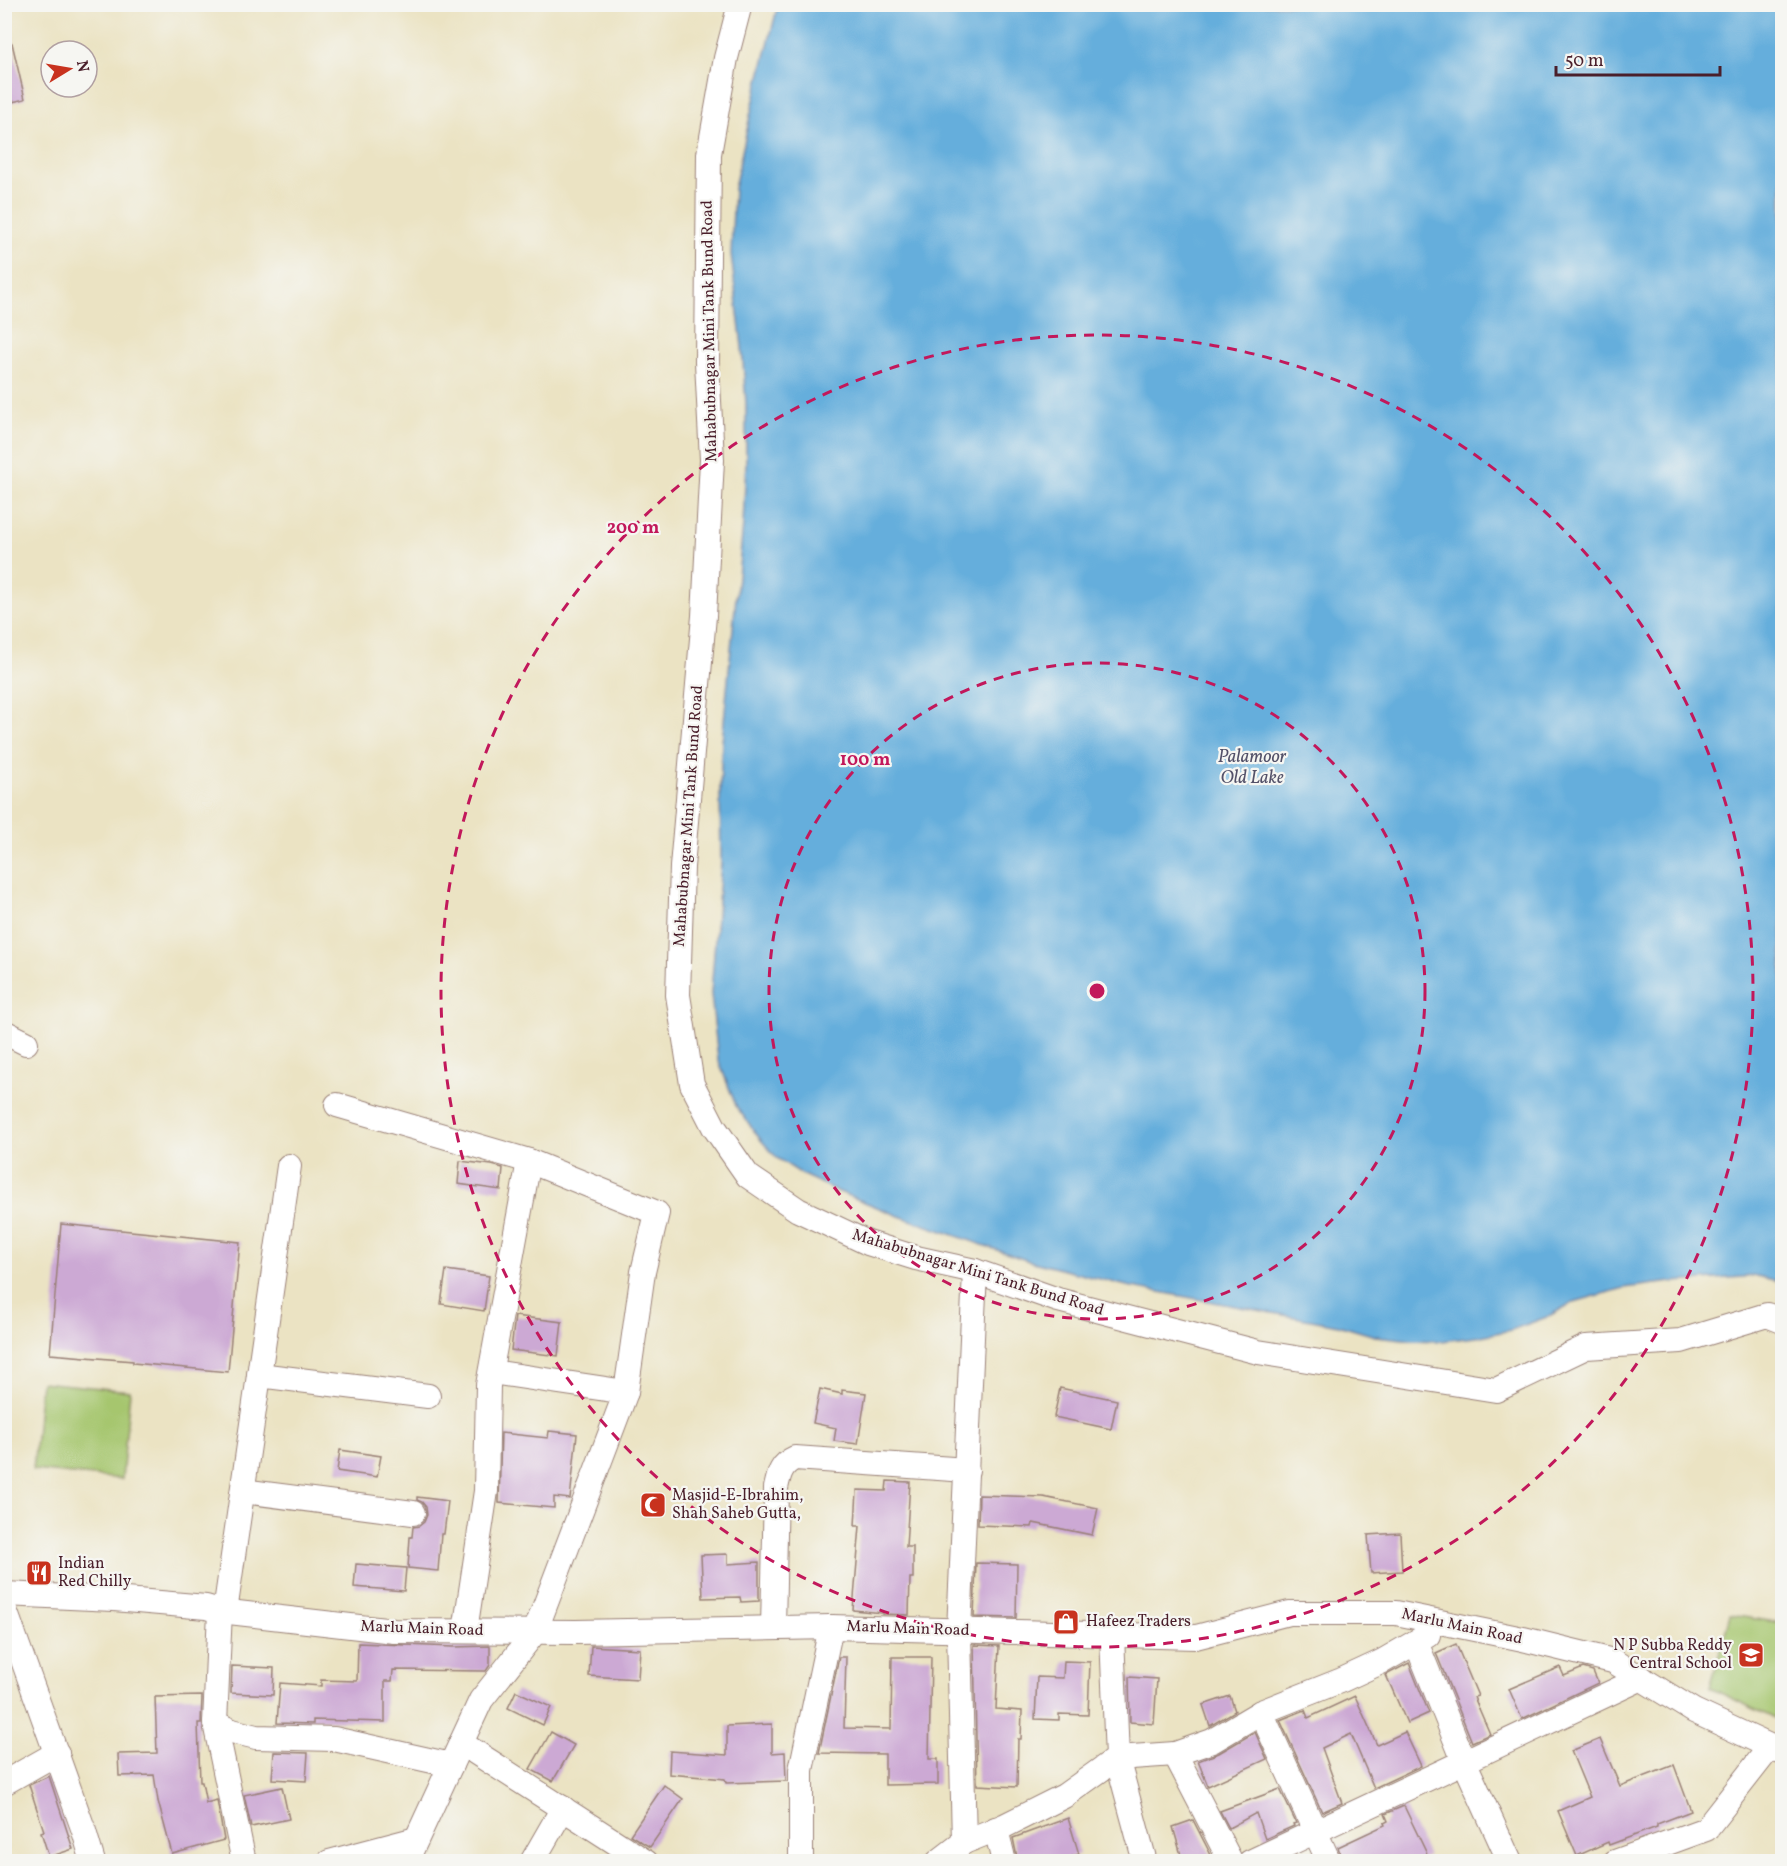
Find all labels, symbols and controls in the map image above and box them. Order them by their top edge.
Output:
north arrow [39,39,99,99]
scale bar [1556,39,1720,77]
text: 50 m [1565,49,1604,74]
text: N [70,59,94,75]
street label: Mahabubnagar Mini Tank Bund Road [697,200,723,462]
text: 200 m [607,516,659,541]
street label: Mahabubnagar Mini Tank Bund Road [669,685,709,947]
water label: Palamoor Old Lake [1218,745,1287,791]
text: 100 m [840,748,890,773]
centre of rings [1087,981,1107,1001]
street label: Mahabubnagar Mini Tank Bund Road [850,1224,1106,1322]
place label: Masjid-E-Ibrahim, Shah Saheb Gutta, [672,1485,803,1525]
mosque icon: Masjid-E-Ibrahim, Shah Saheb Gutta, [638,1490,668,1520]
place label: Indian Red Chilly [58,1553,132,1593]
restaurant icon: Indian Red Chilly [24,1558,54,1588]
street label: Marlu Main Road [1399,1603,1525,1651]
shop icon: Hafeez Traders [1051,1607,1081,1637]
place label: Hafeez Traders [1086,1611,1191,1633]
street label: Marlu Main Road [360,1616,484,1642]
street label: Marlu Main Road [846,1616,970,1642]
place label: N P Subba Reddy Central School [1613,1635,1732,1675]
school or university icon: N P Subba Reddy Central School [1736,1640,1766,1670]

